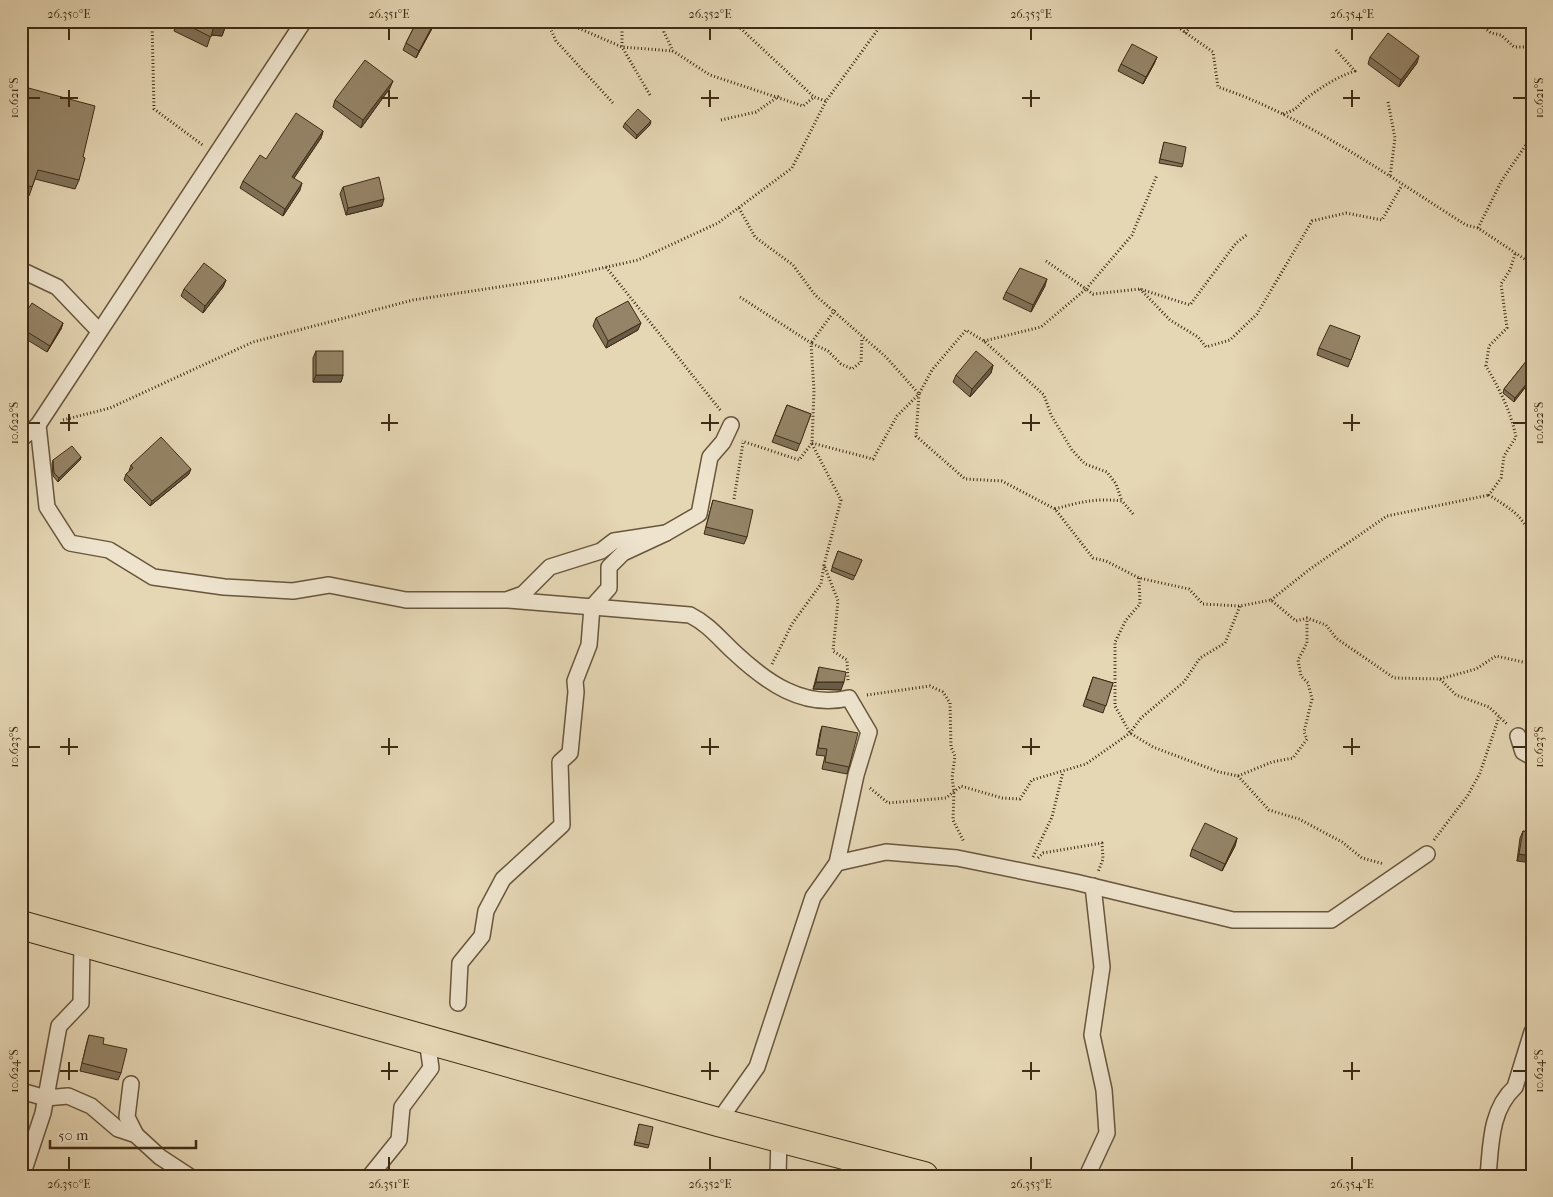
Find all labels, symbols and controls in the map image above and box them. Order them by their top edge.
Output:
text: 26.350°E [47,7,91,21]
text: 26.351°E [368,7,410,21]
text: 26.352°E [689,7,731,21]
text: 26.353°E [1010,7,1052,21]
text: 26.354°E [1330,7,1374,21]
text: 10.621°S [7,78,21,118]
text: 10.621°S [1532,78,1546,118]
text: 10.622°S [7,402,21,444]
text: 10.622°S [1532,402,1546,444]
text: 10.623°S [7,726,21,768]
text: 10.623°S [1532,726,1546,768]
text: 10.624°S [7,1049,21,1093]
text: 10.624°S [1532,1049,1546,1093]
scale bar [50,1117,196,1149]
text: 50 m [58,1126,89,1144]
text: 26.350°E [47,1177,91,1191]
text: 26.351°E [368,1177,410,1191]
text: 26.352°E [689,1177,731,1191]
text: 26.353°E [1010,1177,1052,1191]
text: 26.354°E [1330,1177,1374,1191]

